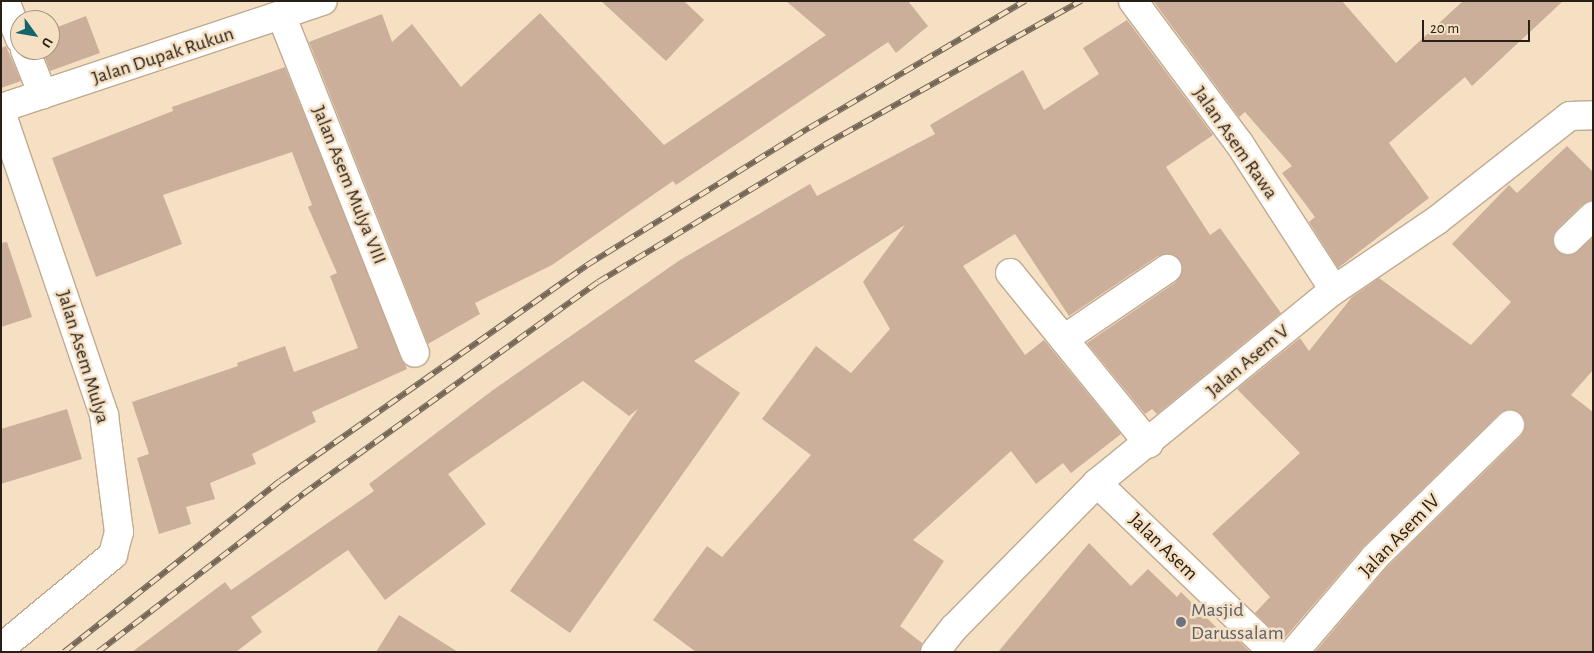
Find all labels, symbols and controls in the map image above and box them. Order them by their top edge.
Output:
north arrow [10,10,60,60]
scale bar [1424,10,1532,42]
text: 20 m [1430,21,1459,36]
street label: Jalan Dupak Rukun [89,22,237,90]
text: U [39,35,55,50]
street label: Jalan Asem Rawa [1187,82,1283,204]
street label: Jalan Asem Mulya VIII [306,102,392,268]
street label: Jalan Asem Mulya [51,287,115,427]
street label: Jalan Asem V [1201,319,1295,403]
street label: Jalan Asem IV [1354,489,1446,583]
street label: Jalan Asem [1123,508,1203,586]
place label: Masjid Darussalam [1191,598,1284,645]
marker: Masjid Darussalam [1175,616,1187,628]

